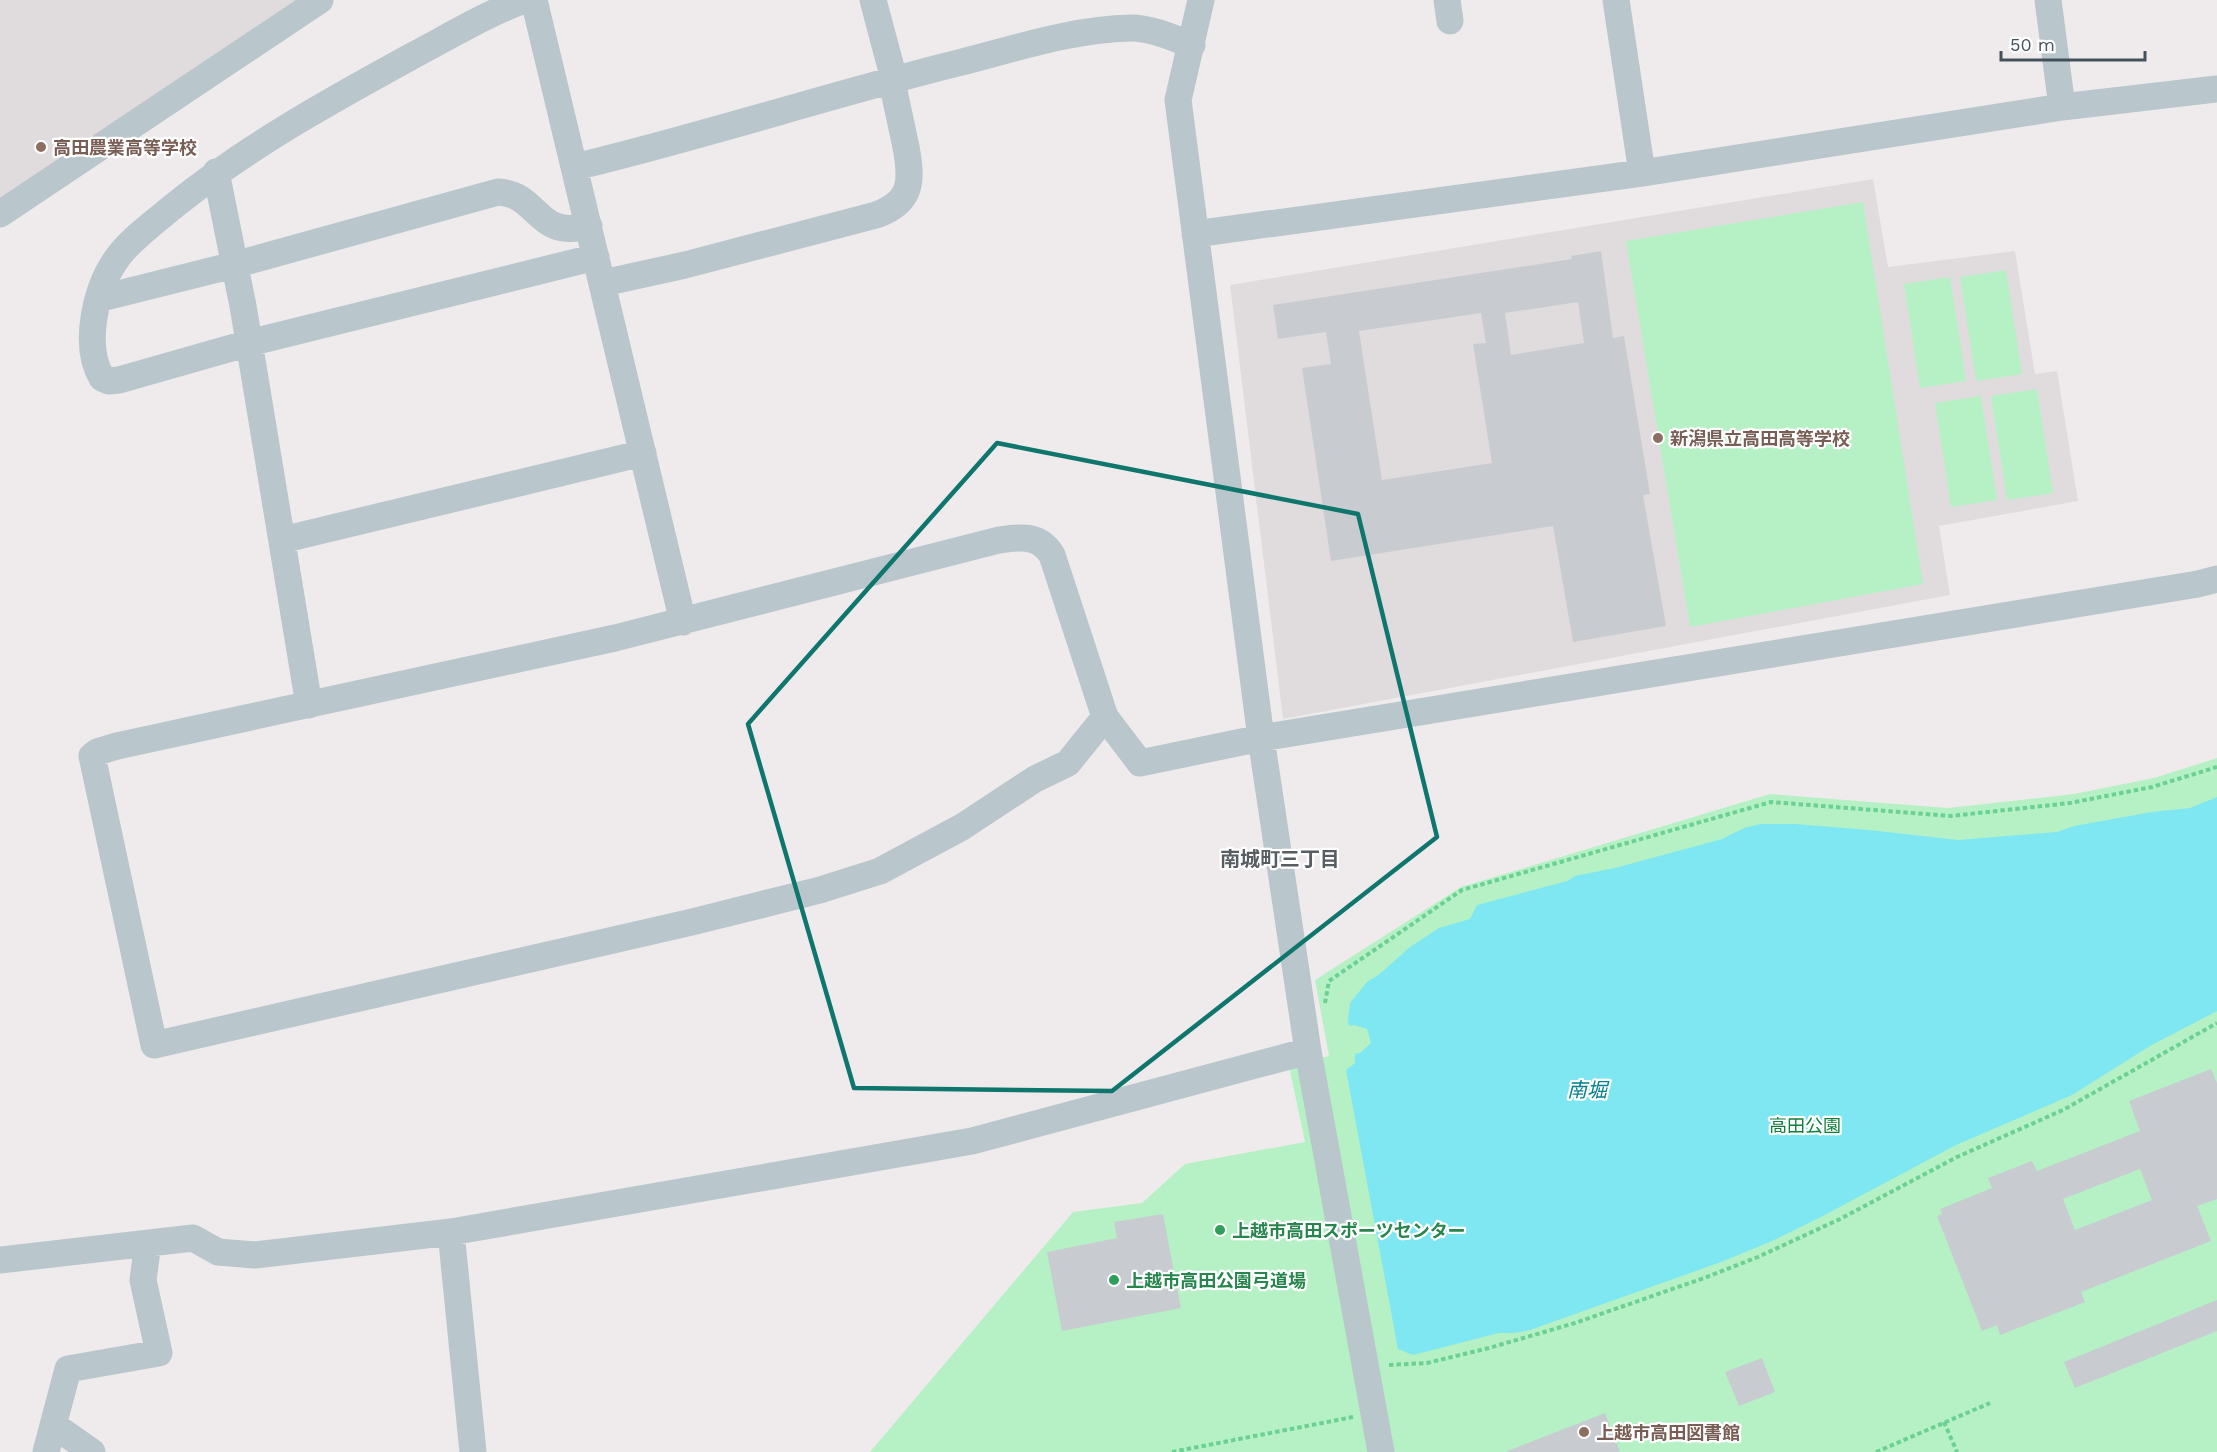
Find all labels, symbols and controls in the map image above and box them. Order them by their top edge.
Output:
scale bar [2001,24,2145,62]
text: 50 m [2010,34,2055,55]
place label: 高田農業高等学校 [53,137,197,158]
marker: 高田農業高等学校 [34,140,48,154]
place label: 新潟県立高田高等学校 [1670,428,1850,449]
marker: 新潟県立高田高等学校 [1651,431,1665,445]
district label: 南城町三丁目 [1220,847,1340,871]
water label: 南堀 [1567,1078,1610,1102]
park label: 高田公園 [1769,1115,1841,1136]
place label: 上越市高田スポーツセンター [1232,1220,1466,1241]
marker: 上越市高田スポーツセンター [1213,1223,1227,1237]
place label: 上越市高田公園弓道場 [1126,1270,1306,1291]
marker: 上越市高田公園弓道場 [1107,1273,1121,1287]
place label: 上越市高田図書館 [1596,1422,1740,1443]
marker: 上越市高田図書館 [1577,1425,1591,1439]

